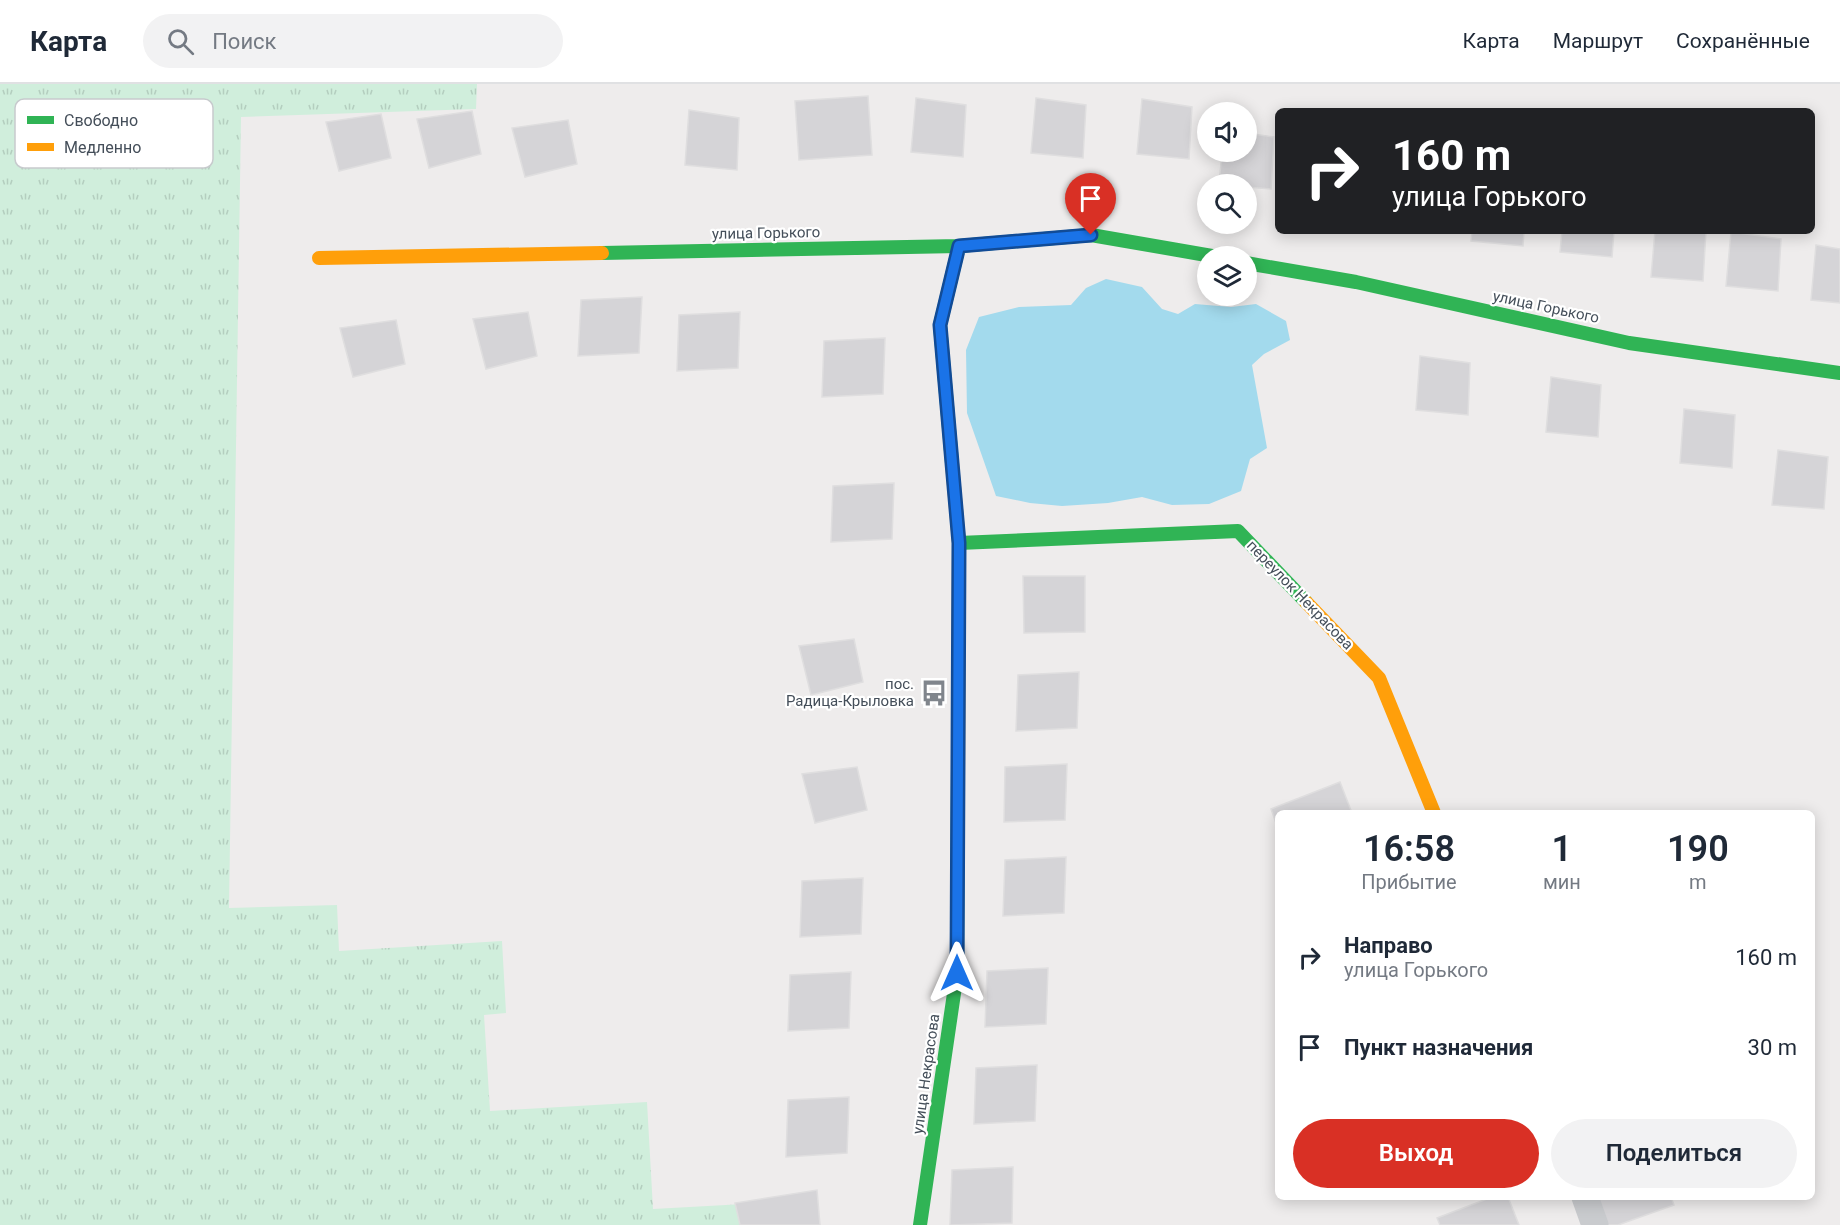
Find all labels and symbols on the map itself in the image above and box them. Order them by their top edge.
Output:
legend [15,99,213,168]
text: Свободно [64,111,138,130]
text: Медленно [64,138,141,157]
pin [1065,173,1116,235]
street label: улица Горького [712,223,820,243]
street label: улица Горького [1491,287,1601,327]
street label: переулок Некрасова [1243,537,1357,653]
place label: пос. Радица-Крыловка [786,675,914,710]
bus stop icon: пос. Радица-Крыловка [919,678,949,708]
position arrow [925,941,989,1005]
street label: улица Некрасова [909,1013,943,1135]

